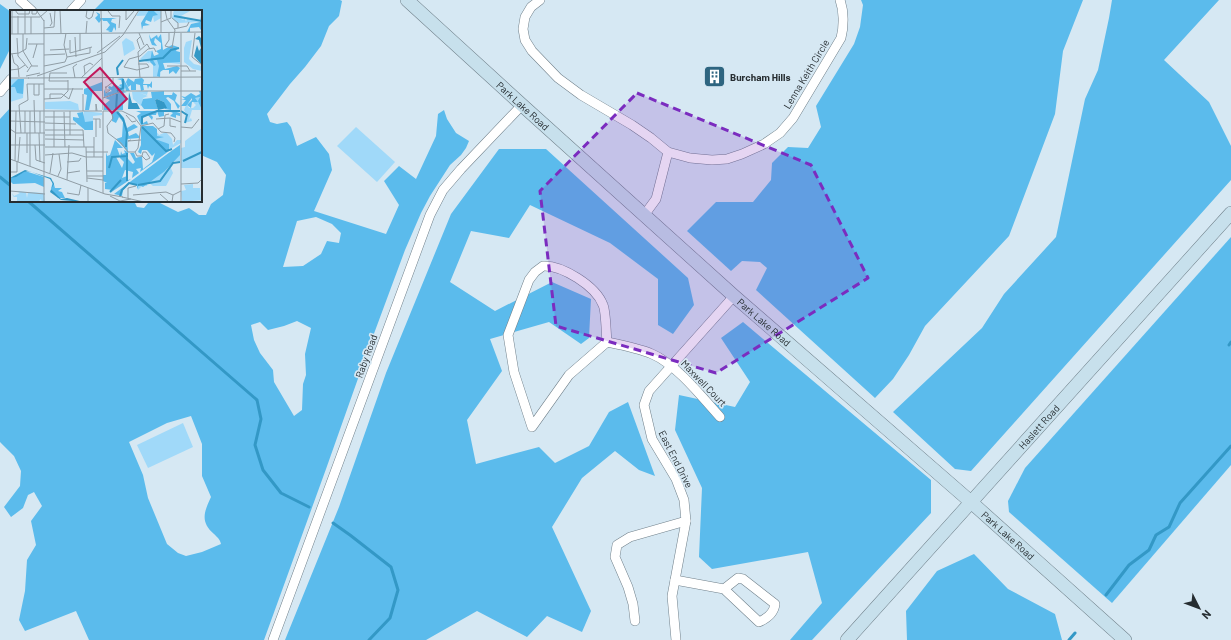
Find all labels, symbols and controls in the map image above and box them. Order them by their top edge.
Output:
inset map [10,10,202,202]
street label: Lenna Keith Circle [781,37,831,111]
building icon: Burcham Hills [702,64,728,90]
place label: Burcham Hills [730,71,791,83]
street label: Park Lake Road [494,79,552,133]
street label: Park Lake Road [735,296,793,349]
street label: Raby Road [353,333,379,379]
street label: Maxwell Court [679,357,730,409]
street label: Haslett Road [1016,402,1062,451]
street label: East End Drive [656,428,696,490]
street label: Park Lake Road [979,509,1037,562]
north arrow [1179,588,1219,628]
text: N [1200,608,1214,622]

